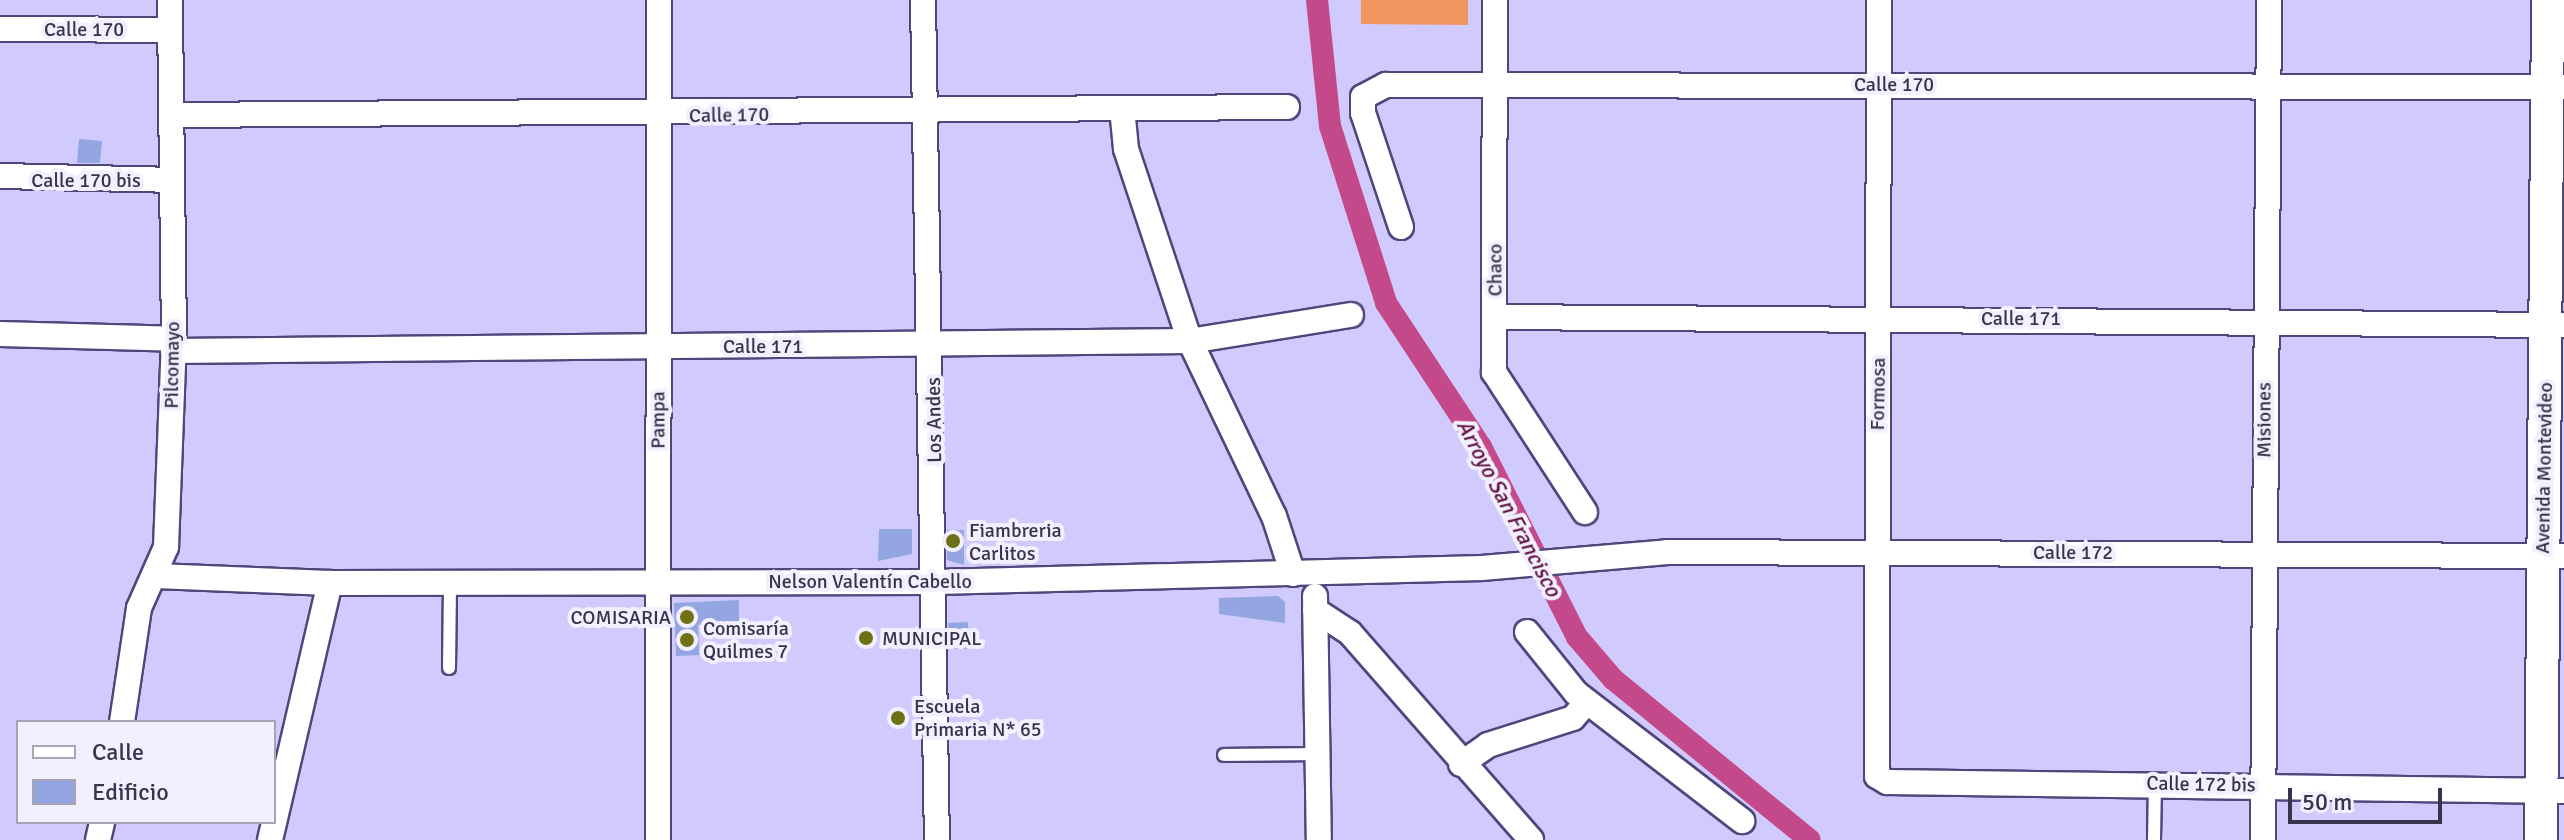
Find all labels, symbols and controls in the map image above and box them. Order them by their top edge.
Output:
street label: Calle 170 [44,17,124,41]
street label: Calle 170 [1854,72,1934,96]
street label: Calle 170 [689,102,769,128]
street label: Calle 170 bis [31,168,141,192]
street label: Chaco [1483,244,1507,296]
street label: Calle 171 [1981,306,2061,330]
street label: Pilcomayo [159,321,185,409]
street label: Calle 171 [723,334,803,358]
street label: Formosa [1865,357,1891,431]
street label: Los Andes [921,377,947,463]
street label: Misiones [2252,382,2276,458]
street label: Avenida Montevideo [2531,382,2557,554]
street label: Pampa [646,391,670,449]
water label: Arroyo San Francisco [1451,415,1567,601]
place label: Fiambreria Carlitos [969,518,1062,565]
marker: Fiambreria Carlitos [944,532,962,550]
street label: Calle 172 [2033,540,2113,564]
street label: Nelson Valentín Cabello [768,569,972,593]
place label: COMISARIA [570,605,671,629]
marker: COMISARIA [678,608,696,626]
place label: Comisaría Quilmes 7 [703,616,789,663]
place label: MUNICIPAL [882,626,981,650]
marker: MUNICIPAL [857,629,875,647]
marker: Comisaría Quilmes 7 [678,631,696,649]
place label: Escuela Primaria N* 65 [914,694,1042,741]
marker: Escuela Primaria N* 65 [889,709,907,727]
legend [16,720,276,824]
text: Calle [92,737,144,767]
street label: Calle 172 bis [2146,771,2256,797]
scale bar [2292,772,2446,822]
text: Edificio [92,777,169,807]
text: 50 m [2302,787,2352,817]

